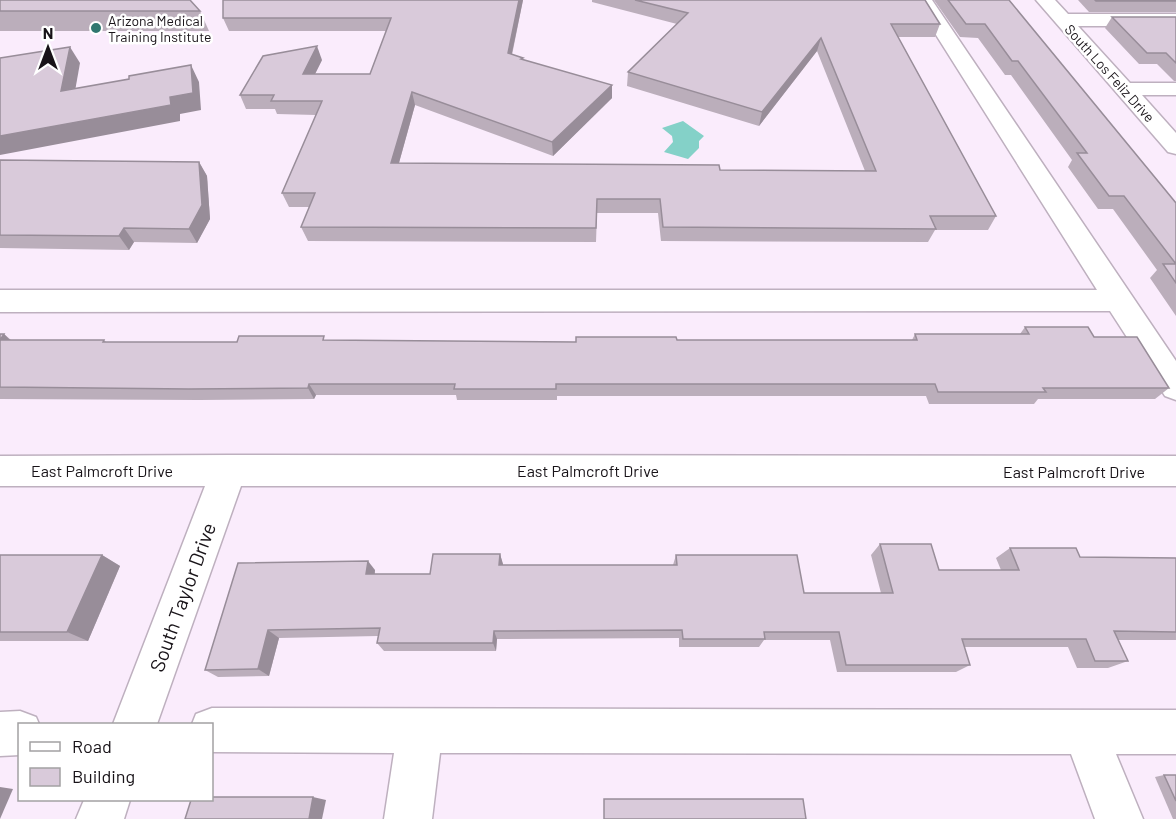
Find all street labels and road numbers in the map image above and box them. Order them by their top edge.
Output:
street label: South Los Feliz Drive [1062,21,1158,125]
street label: East Palmcroft Drive [31,461,173,480]
street label: East Palmcroft Drive [517,461,659,480]
street label: East Palmcroft Drive [1003,462,1145,481]
street label: South Taylor Drive [144,519,220,675]

